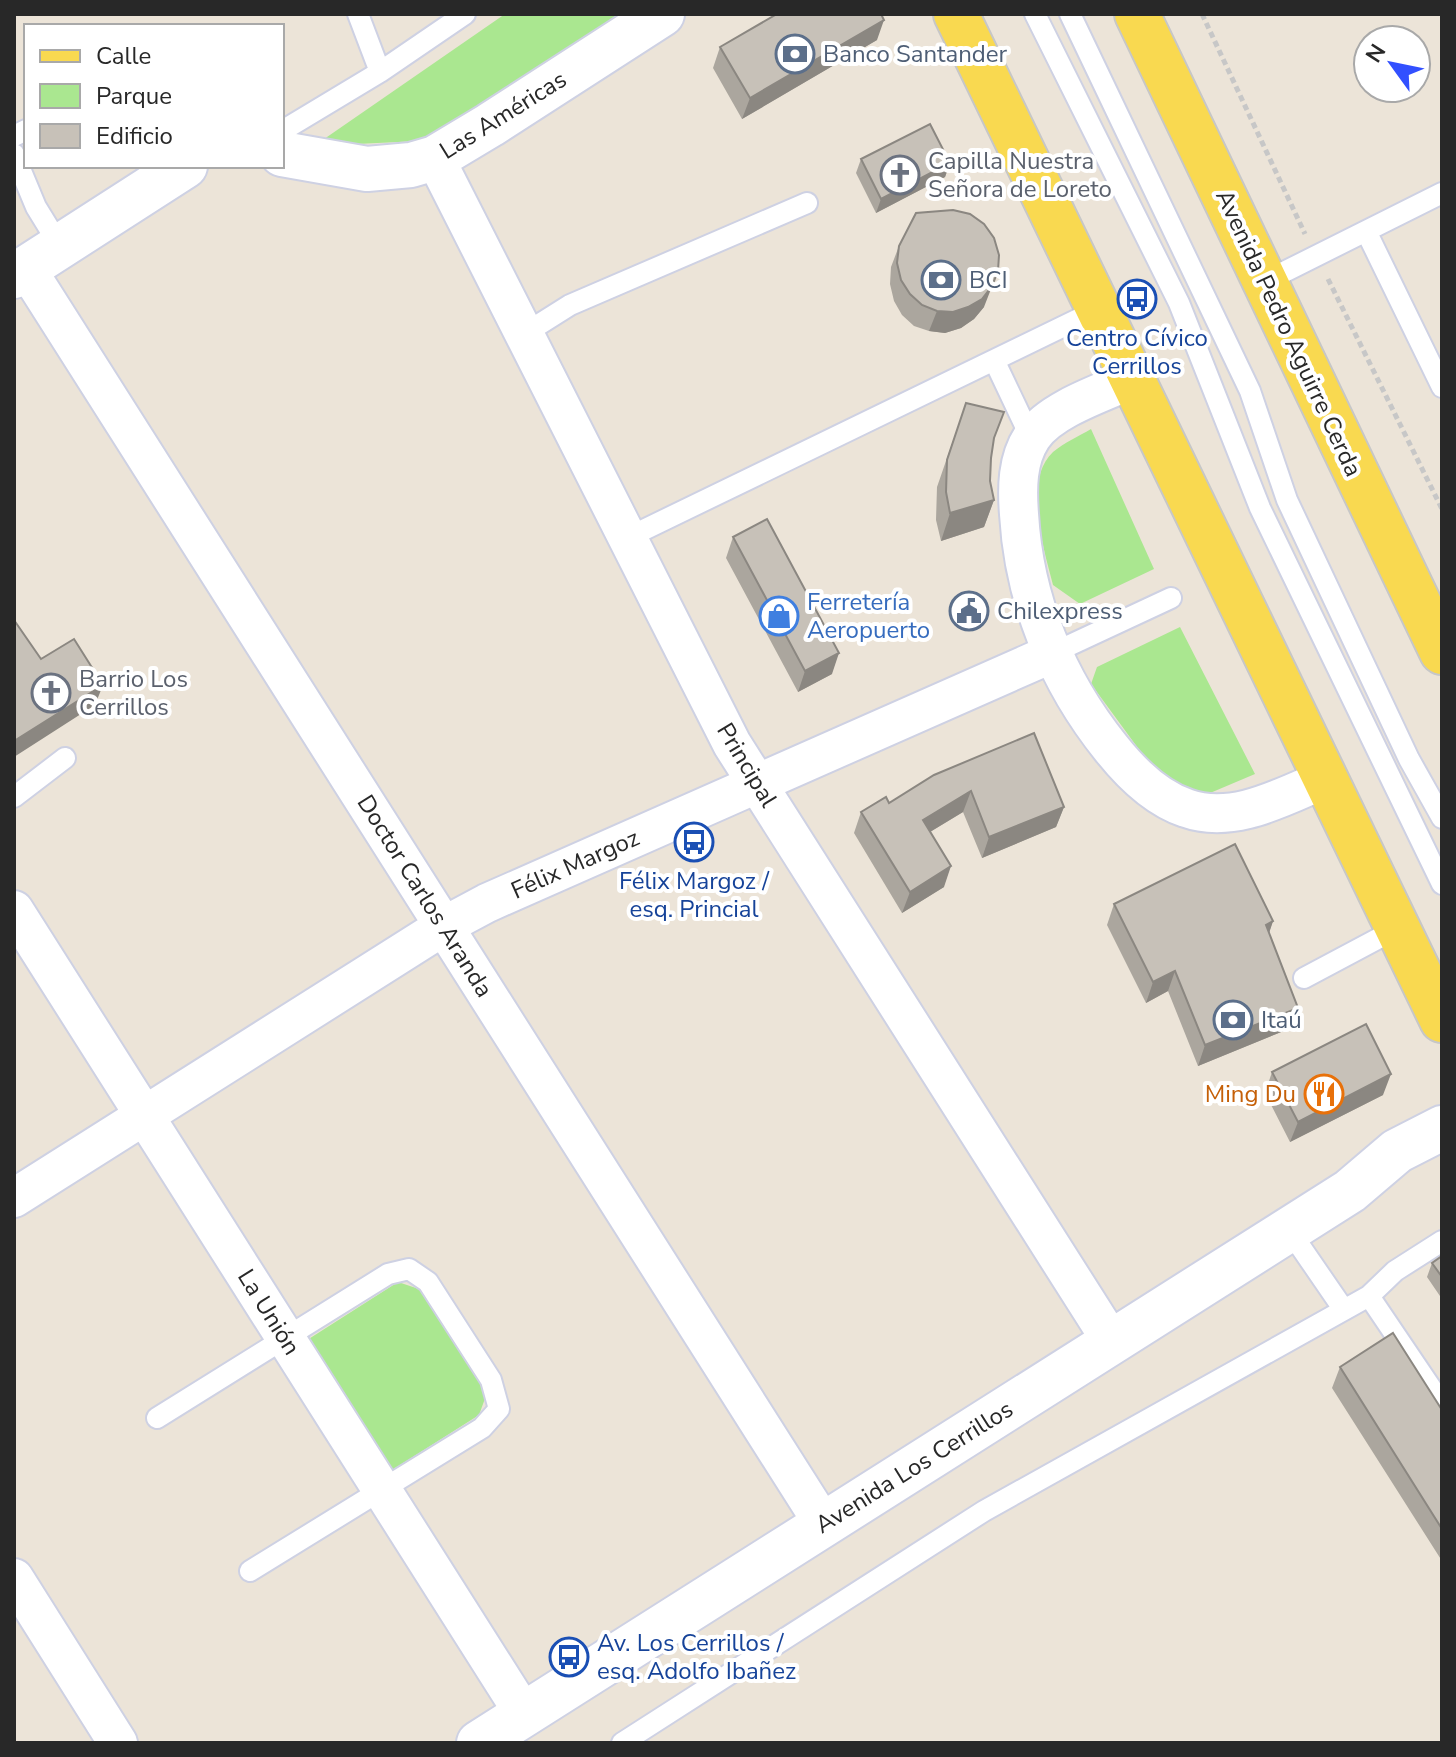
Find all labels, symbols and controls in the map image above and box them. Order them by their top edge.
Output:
legend [24,24,284,168]
north arrow [1352,24,1432,104]
bank icon: Banco Santander [774,33,816,75]
place label: Banco Santander [823,38,1008,70]
text: N [1359,39,1393,69]
text: Calle [96,40,151,72]
street label: Las Américas [434,63,572,167]
text: Parque [96,80,172,112]
text: Edificio [96,120,173,152]
place label: Capilla Nuestra Señora de Loreto [928,145,1112,205]
church icon: Capilla Nuestra Señora de Loreto [879,154,921,196]
street label: Avenida Pedro Aguirre Cerda [1208,184,1370,482]
bank icon: BCI [920,259,962,301]
place label: BCI [969,264,1008,296]
bus stop icon: Centro Cívico Cerrillos [1116,278,1158,320]
place label: Centro Cívico Cerrillos [1066,322,1208,382]
place label: Ferretería Aeropuerto [807,586,930,646]
public building icon: Chilexpress [948,590,990,632]
shop icon: Ferretería Aeropuerto [758,595,800,637]
place label: Chilexpress [997,595,1123,627]
place label: Barrio Los Cerrillos [79,663,188,723]
church icon: Barrio Los Cerrillos [30,672,72,714]
street label: Principal [709,717,785,813]
street label: Doctor Carlos Aranda [350,789,500,1003]
bus stop icon: Félix Margoz / esq. Princial [673,821,715,863]
street label: Félix Margoz [506,822,644,906]
place label: Félix Margoz / esq. Princial [619,865,770,925]
bank icon: Itaú [1212,999,1254,1041]
place label: Itaú [1261,1004,1302,1036]
restaurant icon: Ming Du [1303,1073,1345,1115]
place label: Ming Du [1205,1078,1296,1110]
street label: La Unión [230,1263,308,1361]
street label: Avenida Los Cerrillos [809,1393,1019,1541]
place label: Av. Los Cerrillos / esq. Adolfo Ibañez [597,1627,796,1687]
bus stop icon: Av. Los Cerrillos / esq. Adolfo Ibañez [548,1636,590,1678]

